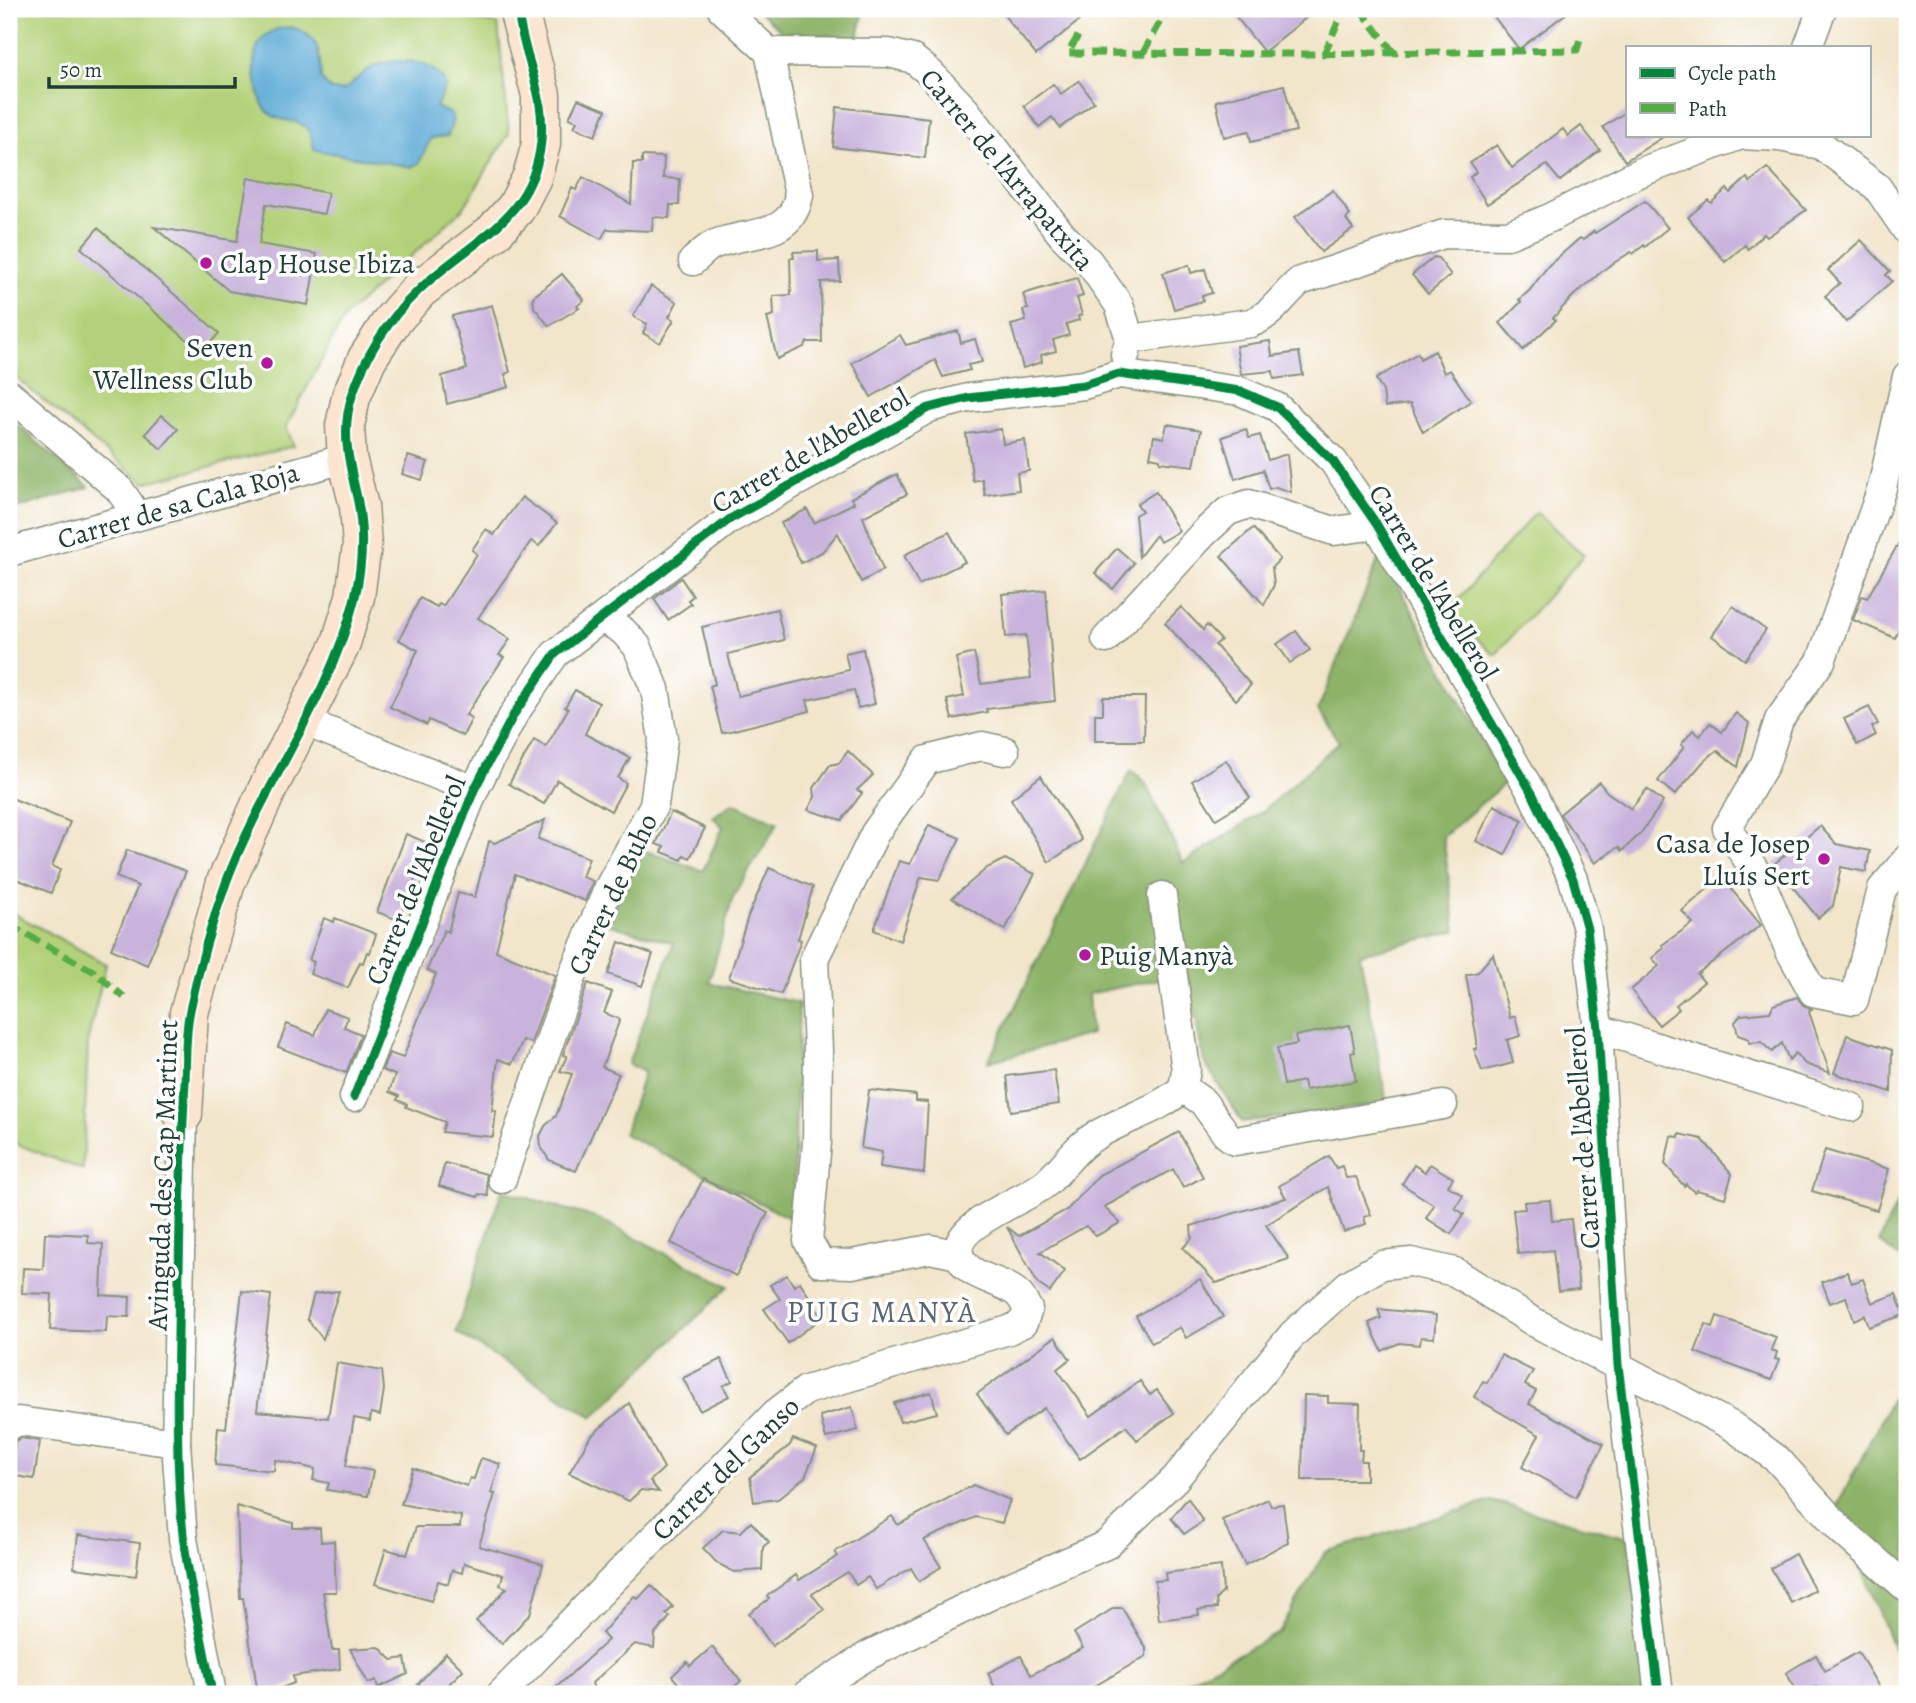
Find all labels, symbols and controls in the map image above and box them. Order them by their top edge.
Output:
scale bar [49,46,234,90]
legend [1626,46,1870,136]
text: 50 m [60,56,102,84]
text: Cycle path [1688,59,1777,87]
street label: Carrer de l'Arrapatxita [911,60,1103,279]
text: Path [1688,95,1727,123]
place label: Clap House Ibiza [220,245,415,283]
marker: Clap House Ibiza [198,255,214,271]
place label: Seven Wellness Club [92,329,253,399]
marker: Seven Wellness Club [259,355,275,371]
street label: Carrer de l'Abellerol [705,379,917,523]
street label: Carrer de sa Cala Roja [53,453,304,559]
street label: Carrer de l'Abellerol [1360,477,1507,688]
street label: Carrer de l'Abellerol [357,770,475,991]
street label: Carrer de Buho [559,807,667,982]
place label: Casa de Josep Lluís Sert [1656,825,1810,895]
marker: Casa de Josep Lluís Sert [1816,851,1832,867]
place label: Puig Manyà [1099,937,1233,975]
marker: Puig Manyà [1077,947,1093,963]
street label: Avinguda des Cap Martinet [139,1019,187,1332]
street label: Carrer de l'Abellerol [1556,1025,1610,1250]
district label: PUIG MANYÀ [787,1292,977,1332]
street label: Carrer del Ganso [643,1388,808,1549]

